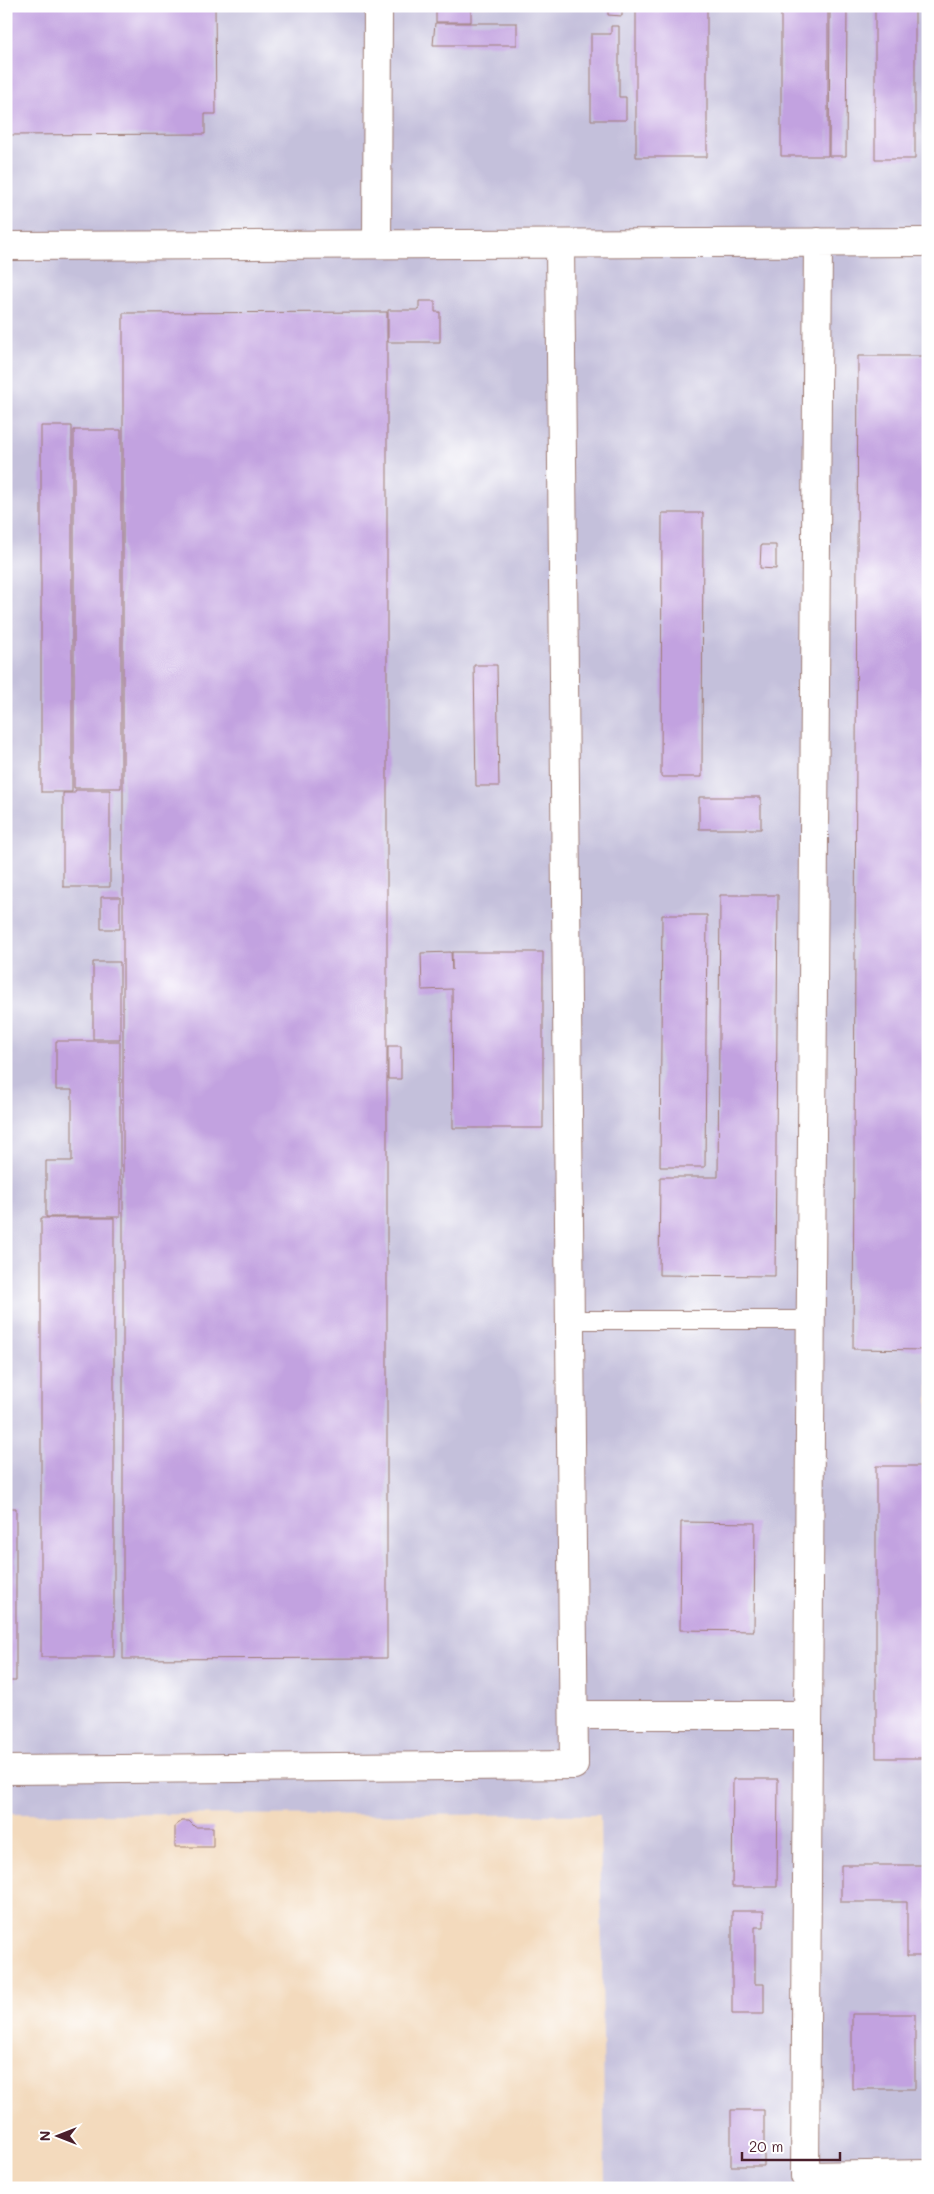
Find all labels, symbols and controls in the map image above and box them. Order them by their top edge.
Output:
north arrow [32,2112,82,2162]
scale bar [742,2129,839,2161]
text: N [35,2131,54,2141]
text: 20 m [749,2136,783,2156]

